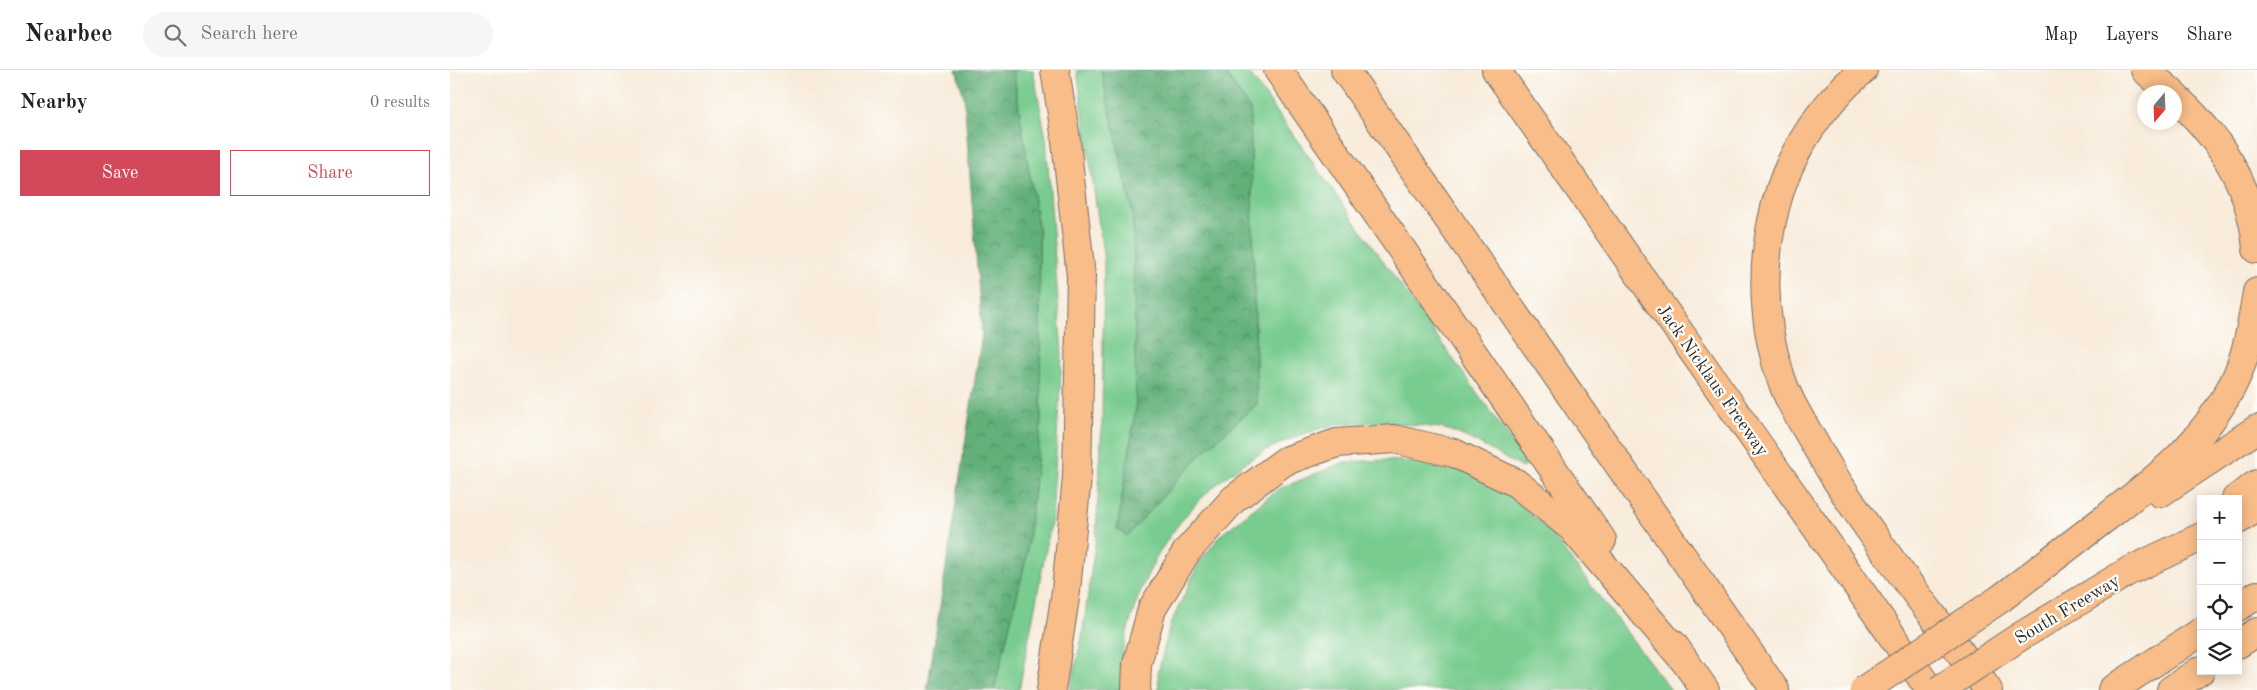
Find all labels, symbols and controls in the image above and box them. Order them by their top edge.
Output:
search box [143,12,493,57]
icon: search [161,21,189,49]
text: Nearbee [25,23,113,47]
text: Search here [201,25,298,44]
text: Map [2044,26,2078,44]
text: Layers [2106,26,2158,44]
text: Share [2186,26,2232,44]
north arrow [2137,85,2182,130]
text: Nearby [20,92,88,113]
text: 0 results [370,95,430,111]
button: Save [20,150,220,196]
button: Share [230,150,430,196]
street label: Jack Nicklaus Freeway [1653,301,1772,460]
map controls [2197,495,2242,675]
button: + [2197,495,2242,540]
button: − [2197,540,2242,585]
street label: South Freeway [2012,571,2123,648]
button: locate [2197,585,2242,630]
button: layers [2197,630,2242,675]

